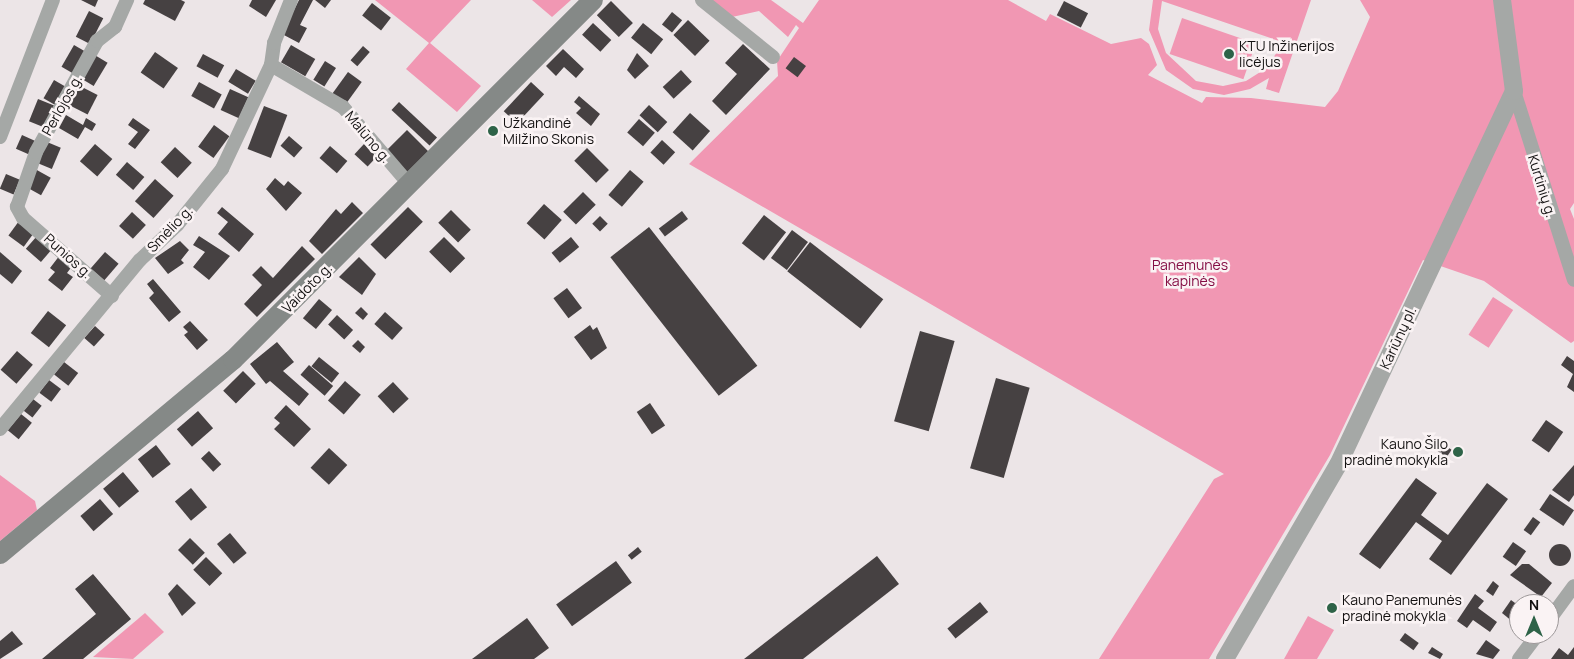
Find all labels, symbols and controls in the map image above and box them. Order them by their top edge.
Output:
place label: KTU Inžinerijos licėjus [1239,38,1334,70]
marker: KTU Inžinerijos licėjus [1223,48,1235,60]
street label: Perlojos g. [38,72,86,138]
street label: Malūno g. [342,108,394,166]
place label: Užkandinė Milžino Skonis [503,115,594,148]
marker: Užkandinė Milžino Skonis [487,125,499,137]
street label: Kurtinių g. [1525,153,1559,219]
street label: Smėlio g. [144,202,196,256]
street label: Punios g. [41,230,95,282]
park label: Panemunės kapinės [1152,257,1228,290]
street label: Vaidoto g. [279,260,335,316]
street label: Kariūnų pl. [1376,304,1420,372]
place label: Kauno Šilo pradinė mokykla [1344,436,1448,468]
marker: Kauno Šilo pradinė mokykla [1452,446,1464,458]
place label: Kauno Panemunės pradinė mokykla [1342,592,1462,624]
north arrow [1509,594,1559,644]
text: N [1529,595,1539,614]
marker: Kauno Panemunės pradinė mokykla [1326,602,1338,614]

